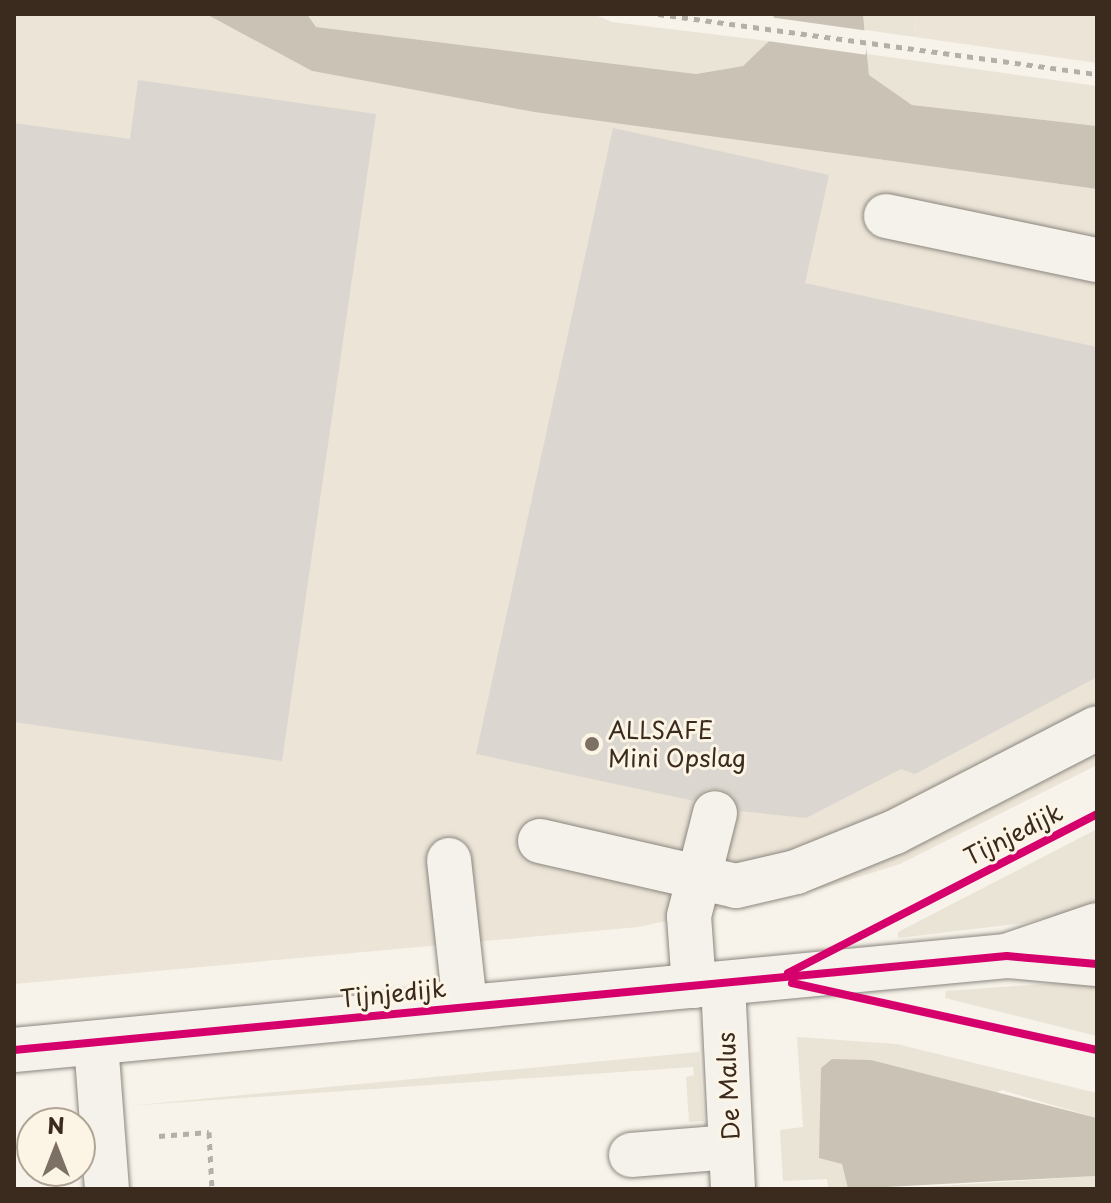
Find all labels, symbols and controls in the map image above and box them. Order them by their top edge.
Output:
place label: ALLSAFE Mini Opslag [608,716,746,772]
marker: ALLSAFE Mini Opslag [583,735,601,753]
street label: Tijnjedijk [959,797,1067,871]
street label: Tijnjedijk [338,973,448,1013]
street label: De Malus [711,1031,745,1141]
north arrow [16,1107,96,1187]
text: N [47,1108,65,1141]

